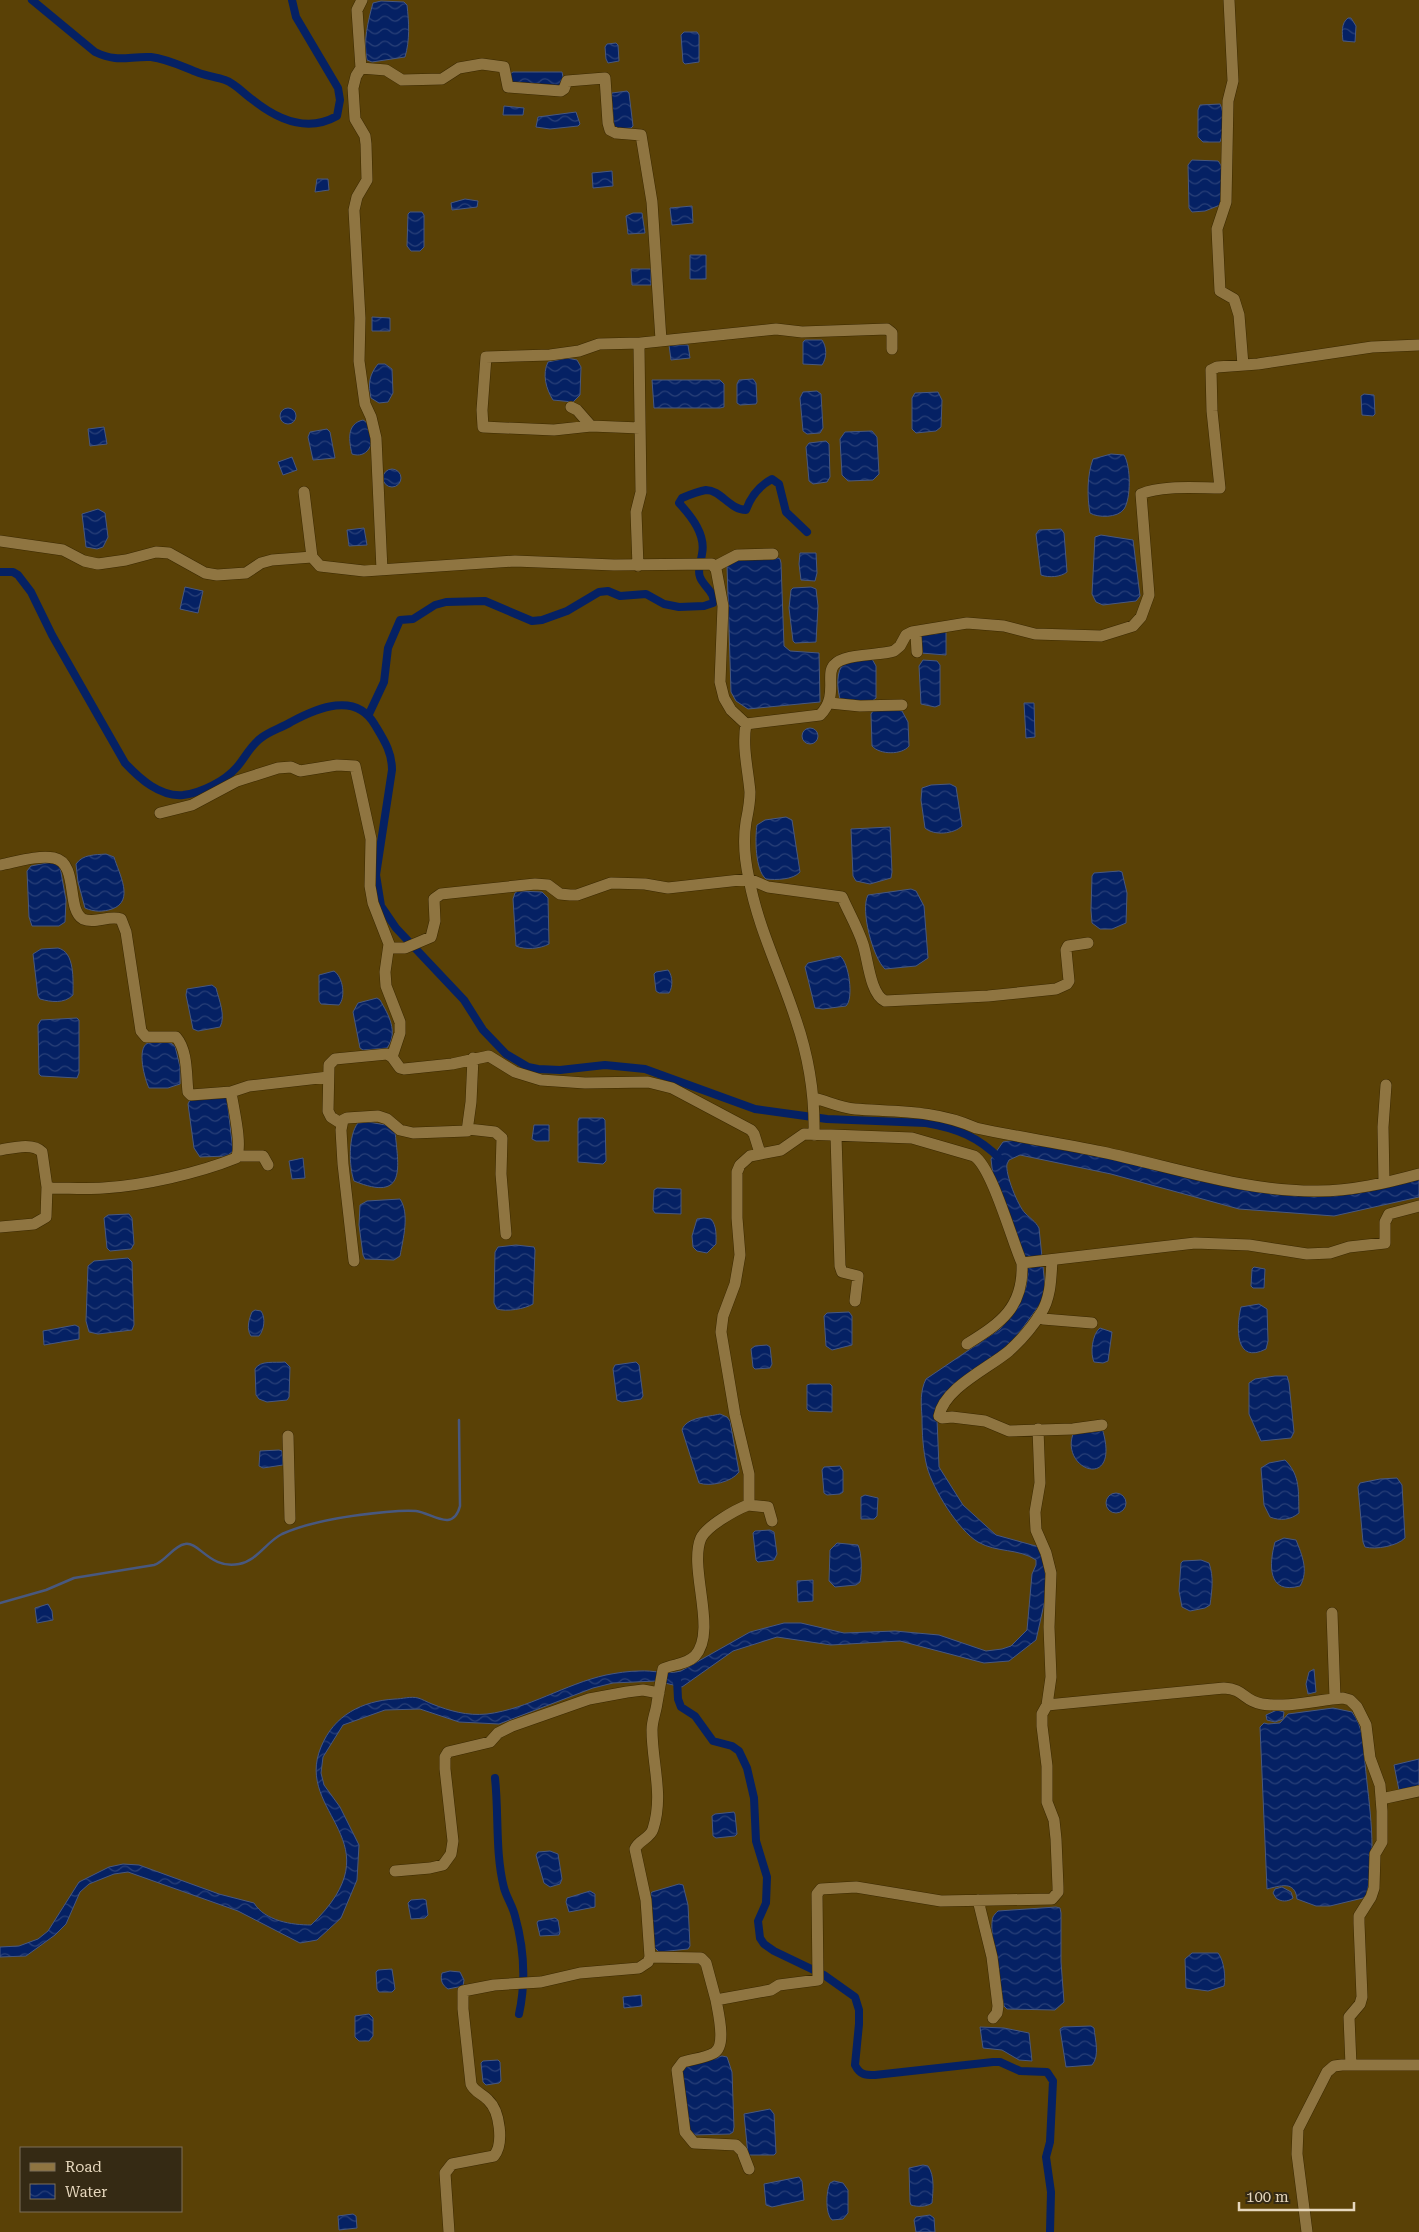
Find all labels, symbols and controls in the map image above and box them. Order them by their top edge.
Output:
legend [20,2147,182,2212]
text: Road [65,2158,102,2176]
scale bar [1239,2180,1354,2212]
text: Water [65,2183,107,2201]
text: 100 m [1246,2188,1289,2206]

